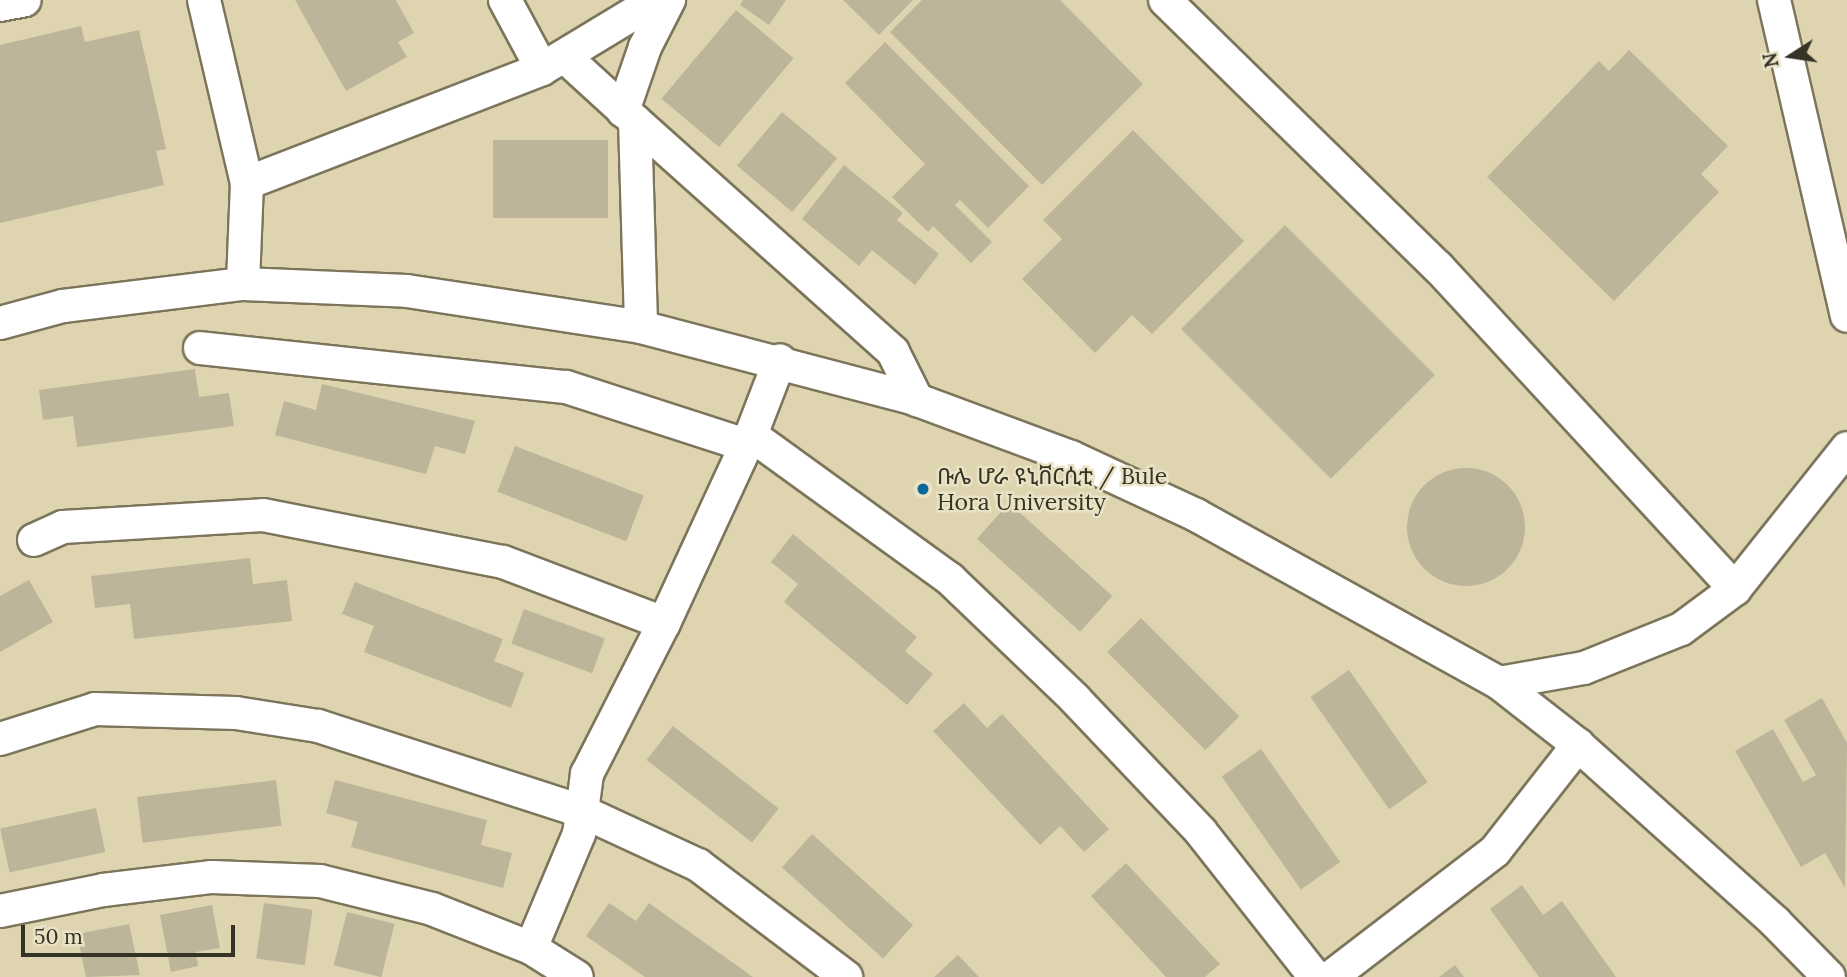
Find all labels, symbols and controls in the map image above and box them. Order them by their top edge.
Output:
north arrow [1756,21,1826,91]
text: N [1757,51,1784,70]
place label: ቡሌ ሆራ ዩኒቨርሲቲ / Bule Hora University [937,462,1167,516]
marker: ቡሌ ሆራ ዩኒቨርሲቲ / Bule Hora University [915,481,931,497]
scale bar [24,911,238,955]
text: 50 m [34,923,83,950]

